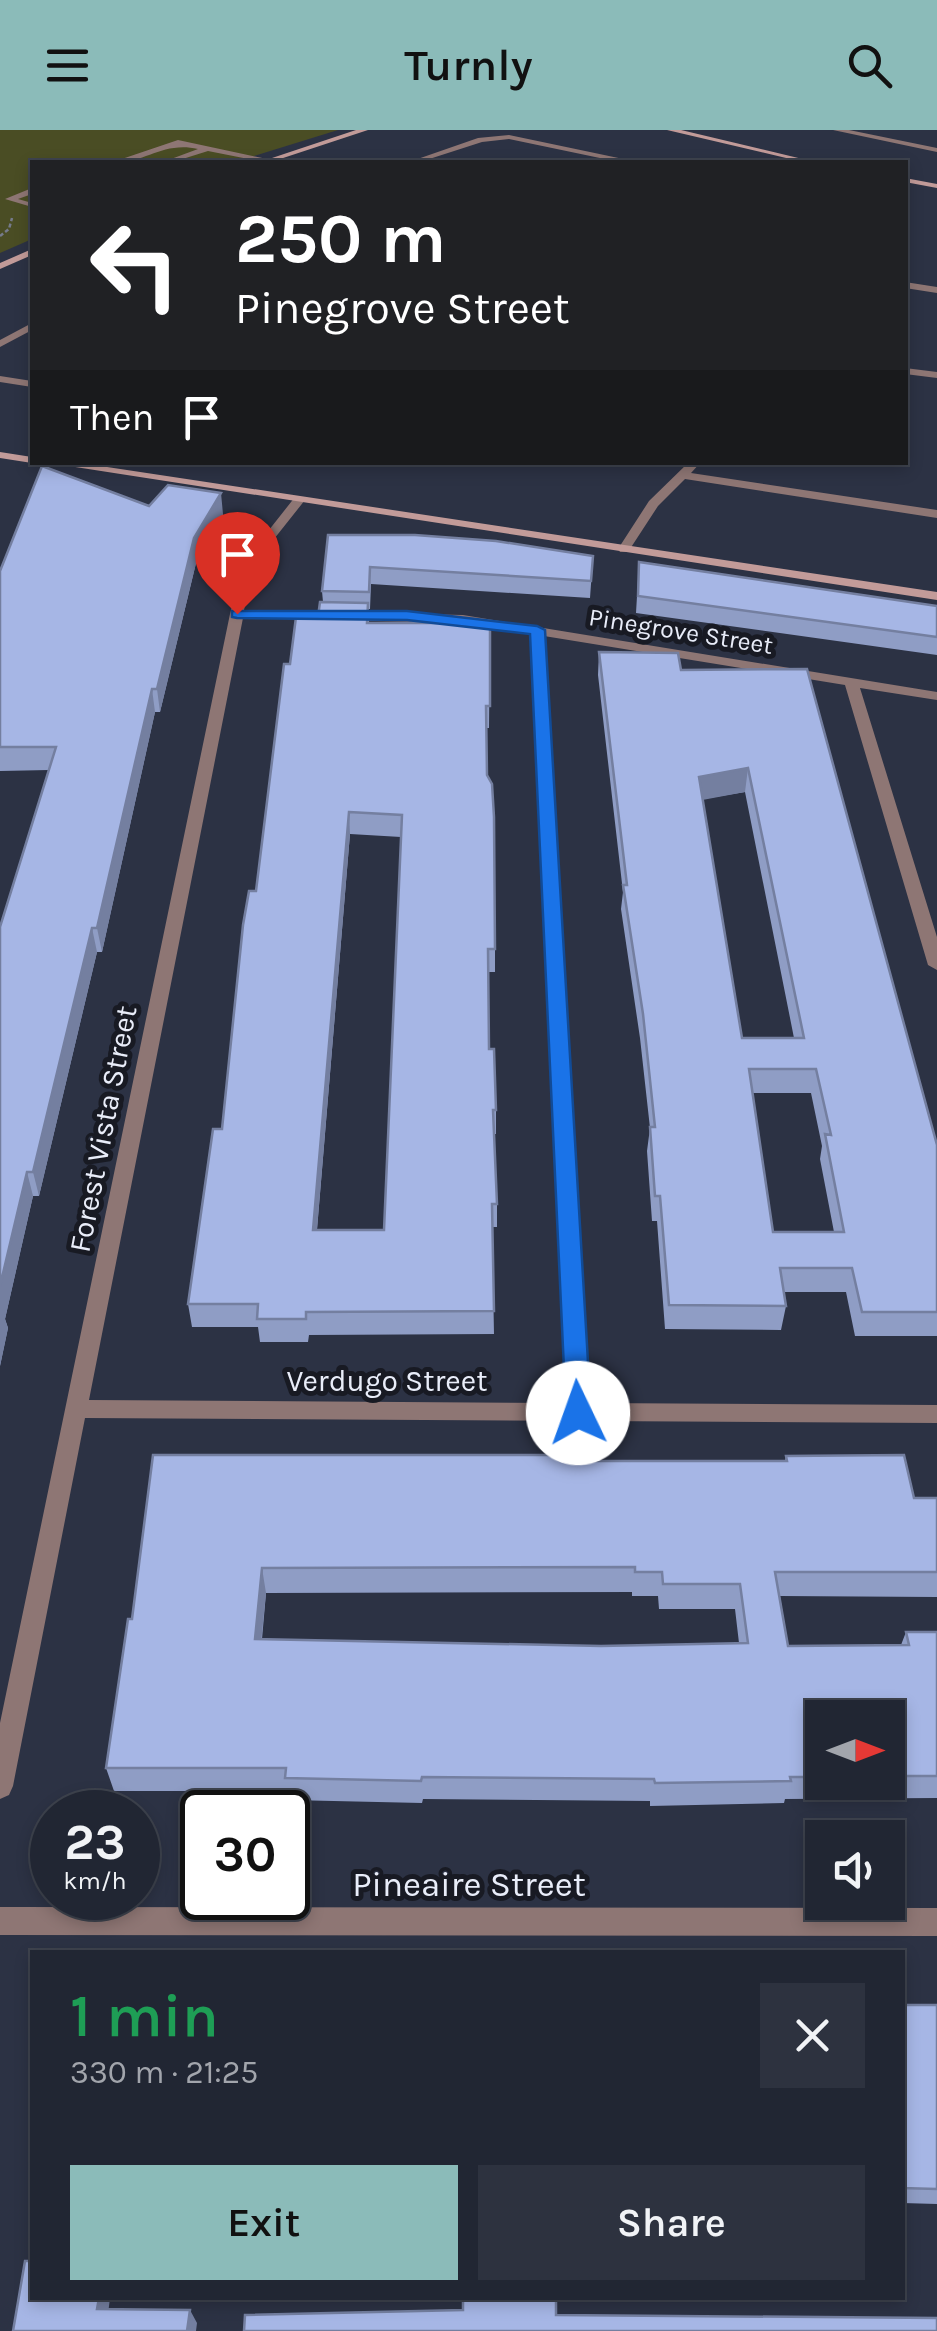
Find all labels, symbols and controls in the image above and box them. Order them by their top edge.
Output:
icon: menu [40,38,95,93]
icon: search [842,38,897,93]
text: Turnly [404,39,533,91]
text: 250 m [235,198,447,280]
icon: left [70,200,200,330]
text: Pinegrove Street [235,282,570,334]
icon: arrive [174,390,229,445]
text: Then [70,395,154,440]
pin [195,512,280,615]
icon: arrive [210,527,265,582]
street label: Pinegrove Street [587,602,775,660]
street label: Forest Vista Street [61,1003,145,1255]
position arrow [526,1361,630,1465]
street label: Verdugo Street [287,1363,487,1399]
north arrow [805,1700,905,1800]
map controls [805,1700,905,1920]
speed limit sign: 30 [180,1790,310,1920]
text: 23 [64,1813,126,1872]
button: sound [805,1820,905,1920]
street label: Pineaire Street [352,1864,586,1905]
text: km/h [63,1866,127,1895]
text: 1 min [70,1981,219,2051]
button: close [760,1983,865,2088]
text: 330 m · 21:25 [70,2054,258,2091]
button: Exit [70,2165,458,2280]
button: Share [478,2165,865,2280]

